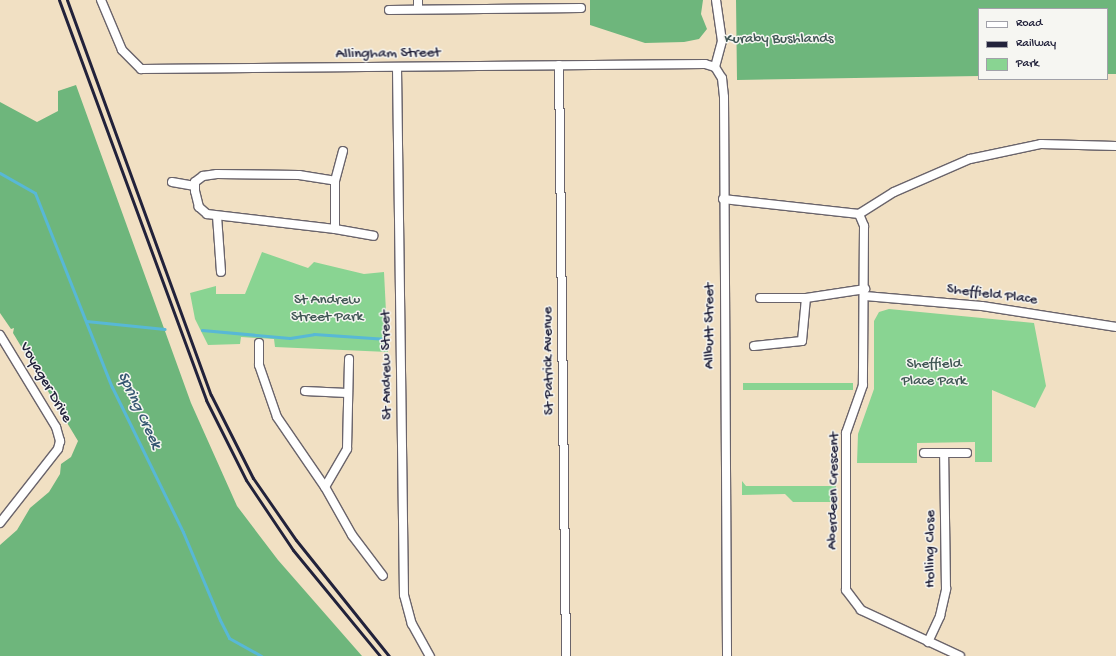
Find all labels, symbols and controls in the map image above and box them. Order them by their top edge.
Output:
legend [978,8,1108,80]
text: Road [1016,17,1042,31]
park label: Kuraby Bushlands [724,31,834,49]
text: Railway [1016,37,1056,51]
street label: Allingham Street [335,44,441,64]
text: Park [1016,57,1039,71]
street label: Sheffield Place [946,281,1038,309]
street label: Allbutt Street [701,283,719,369]
park label: St Andrew Street Park [291,291,363,326]
street label: St Patrick Avenue [539,307,559,415]
street label: St Andrew Street [377,310,397,420]
street label: Voyager Drive [15,340,75,426]
park label: Sheffield Place Park [902,355,966,390]
water label: Spring Creek [112,369,164,453]
street label: Aberdeen Crescent [824,432,844,550]
street label: Holling Close [922,510,940,588]

